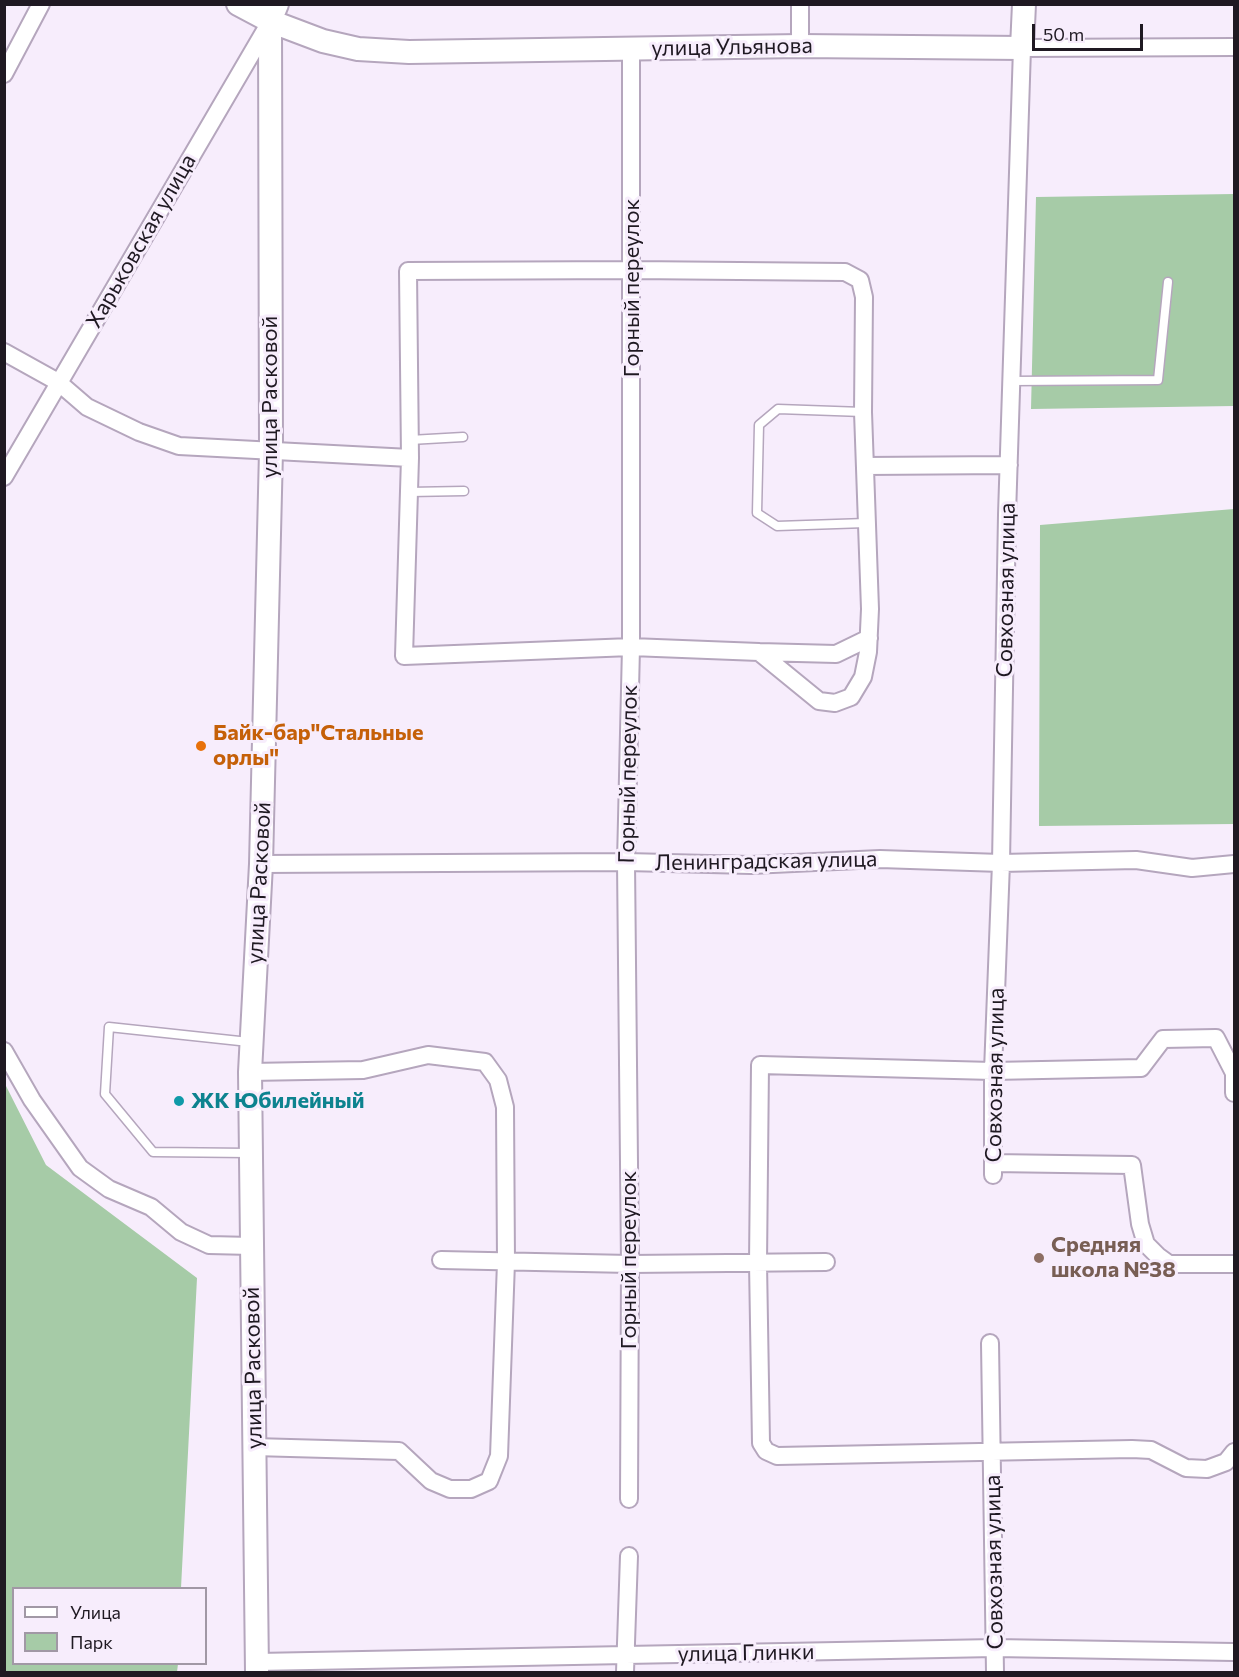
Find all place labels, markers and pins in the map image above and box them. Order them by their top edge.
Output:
place label: Байк-бар"Стальные орлы" [213,720,424,772]
marker: Байк-бар"Стальные орлы" [194,739,208,753]
place label: ЖК Юбилейный [191,1088,365,1114]
marker: ЖК Юбилейный [172,1094,186,1108]
place label: Средняя школа №38 [1051,1232,1176,1284]
marker: Средняя школа №38 [1032,1251,1046,1265]

